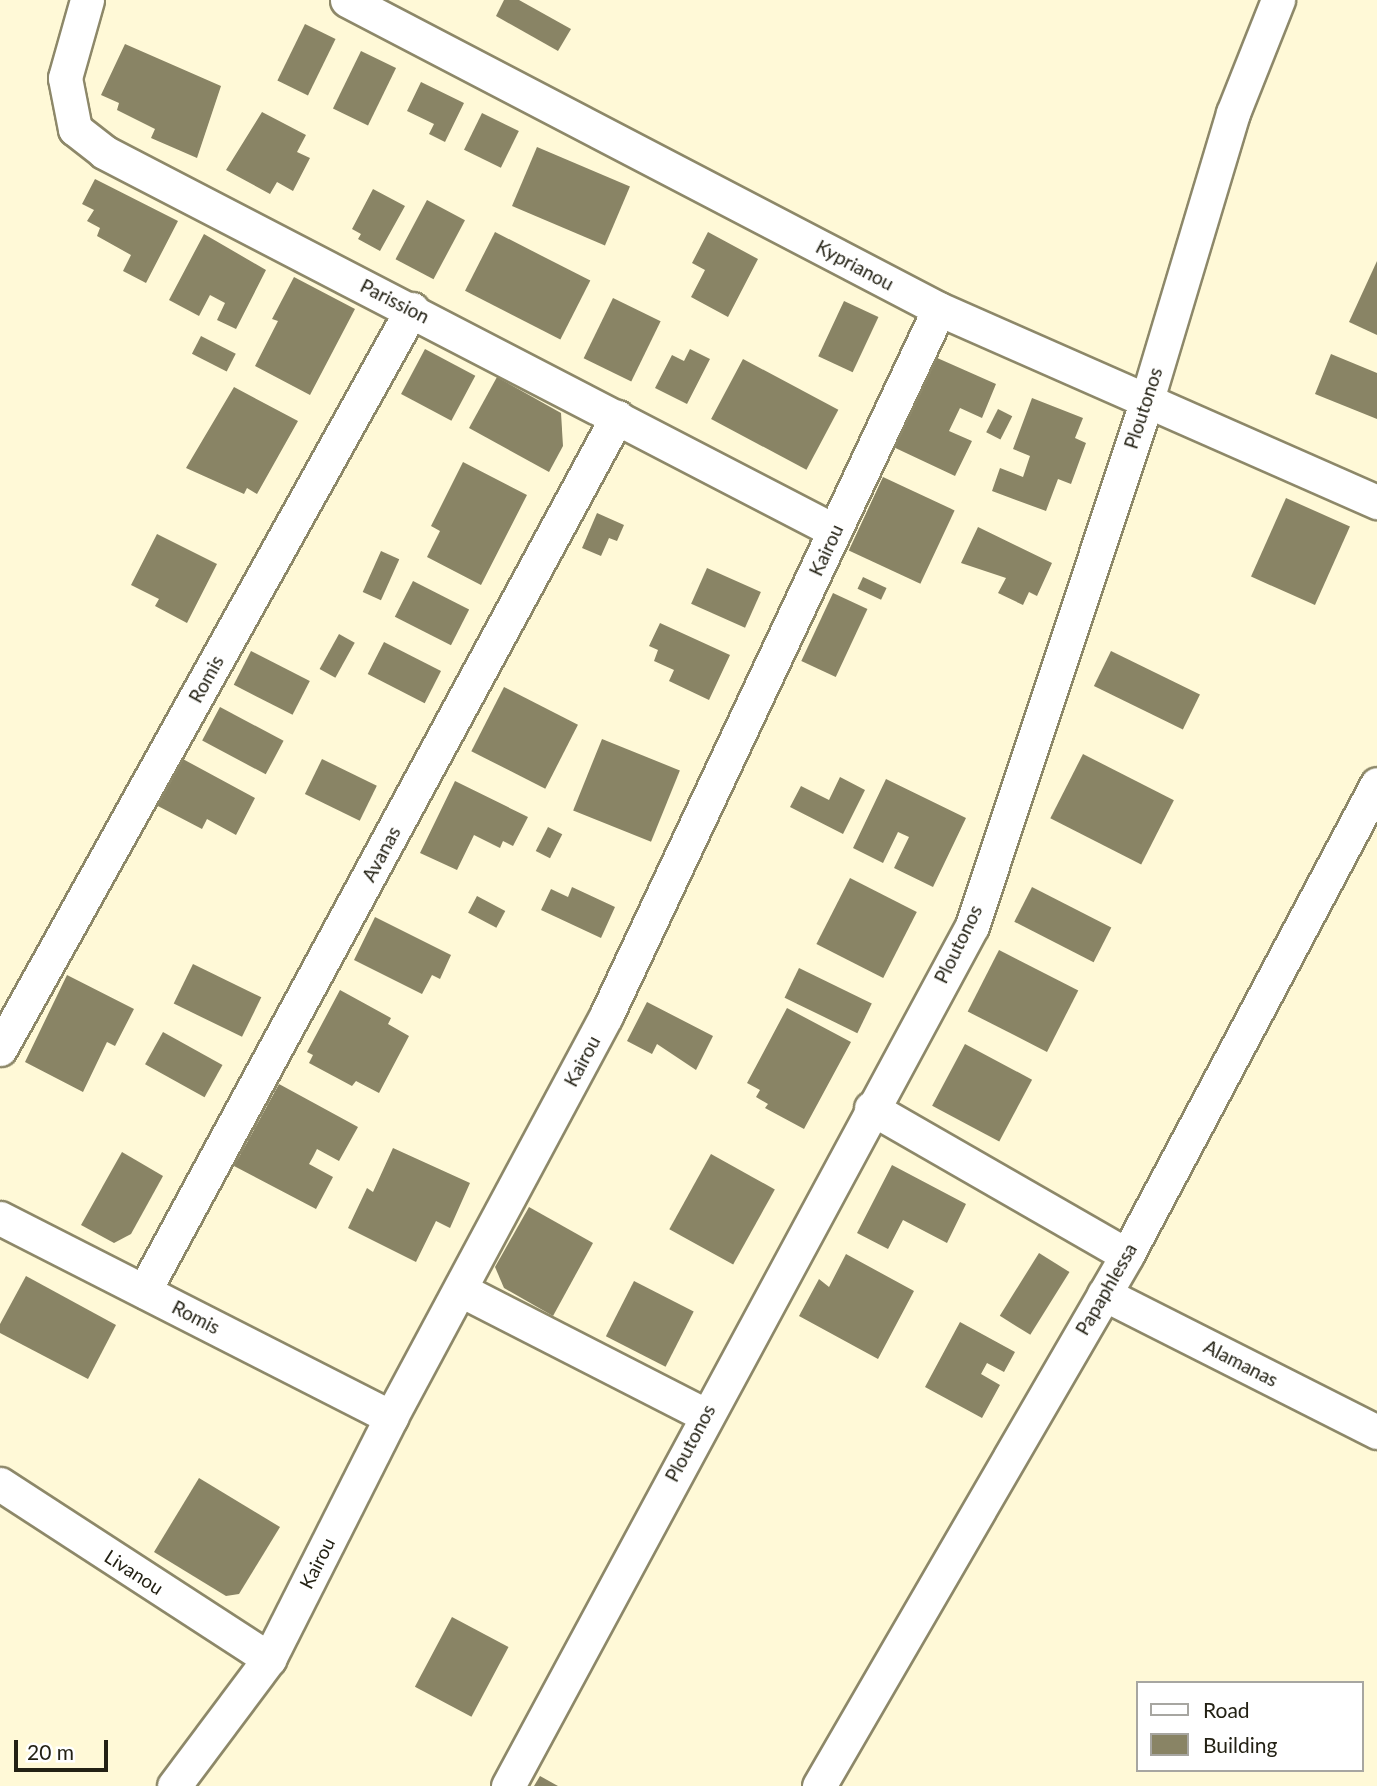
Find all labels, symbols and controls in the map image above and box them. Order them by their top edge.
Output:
street label: Kyprianou [812,235,898,295]
street label: Parission [357,274,433,328]
street label: Ploutonos [1119,364,1167,452]
street label: Kairou [804,521,848,579]
street label: Romis [184,651,228,707]
street label: Avanas [357,822,405,886]
street label: Ploutonos [929,901,987,987]
street label: Kairou [559,1032,605,1090]
street label: Papaphlessa [1071,1239,1141,1339]
street label: Romis [168,1295,224,1339]
street label: Alamanas [1200,1335,1282,1391]
street label: Ploutonos [660,1400,720,1486]
street label: Kairou [294,1534,340,1592]
street label: Livanou [100,1545,168,1599]
legend [1136,1681,1363,1772]
text: Road [1203,1697,1250,1722]
scale bar [18,1726,112,1770]
text: Building [1203,1732,1278,1757]
text: 20 m [27,1739,74,1764]

